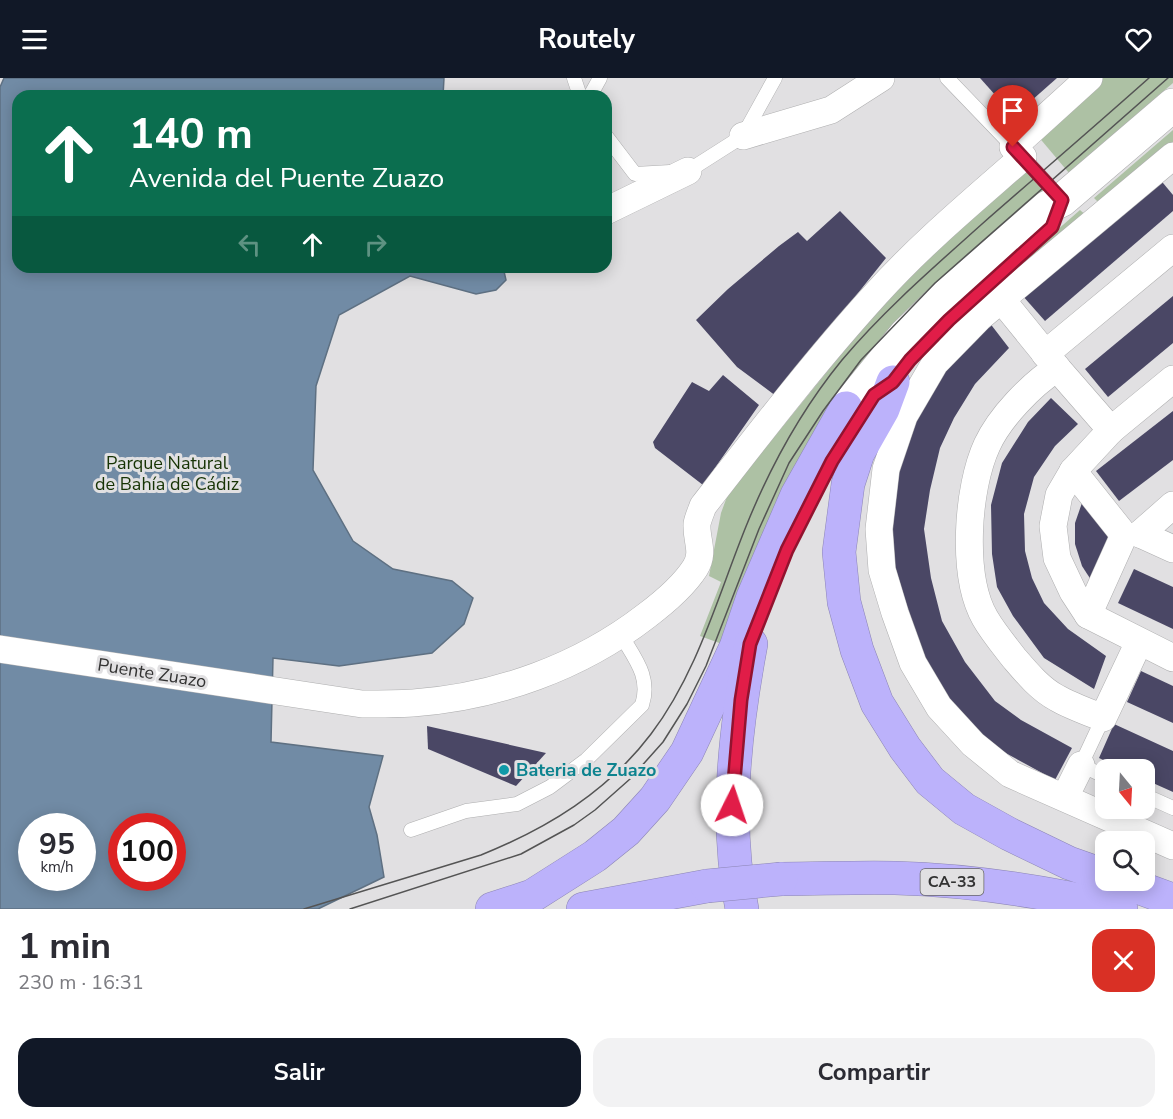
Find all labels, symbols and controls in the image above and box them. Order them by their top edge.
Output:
text: Routely [538,21,635,58]
icon: menu [18,23,51,56]
icon: heart [1122,23,1155,56]
pin [987,85,1038,147]
icon: arrive [996,94,1029,127]
text: 140 m [129,106,253,163]
icon: ahead [30,114,108,192]
text: Avenida del Puente Zuazo [129,160,444,197]
icon: left [233,228,266,261]
icon: ahead [296,228,329,261]
icon: right [359,228,392,261]
park label: Parque Natural de Bahía de Cádiz [95,451,239,496]
street label: Puente Zuazo [96,653,208,693]
place label: Bateria de Zuazo [516,758,656,782]
north arrow [1095,759,1155,819]
map controls [1095,759,1155,891]
marker: Bateria de Zuazo [497,763,511,777]
position arrow [700,773,764,837]
speed limit sign: 100 [108,813,186,891]
text: 95 [39,824,75,865]
button: search [1095,831,1155,891]
text: km/h [40,857,74,877]
road number: CA-33 [920,869,984,895]
text: 1 min [18,922,111,971]
button: close [1092,929,1155,992]
text: 230 m · 16:31 [18,969,144,996]
button: Salir [18,1038,581,1107]
button: Compartir [593,1038,1155,1107]

